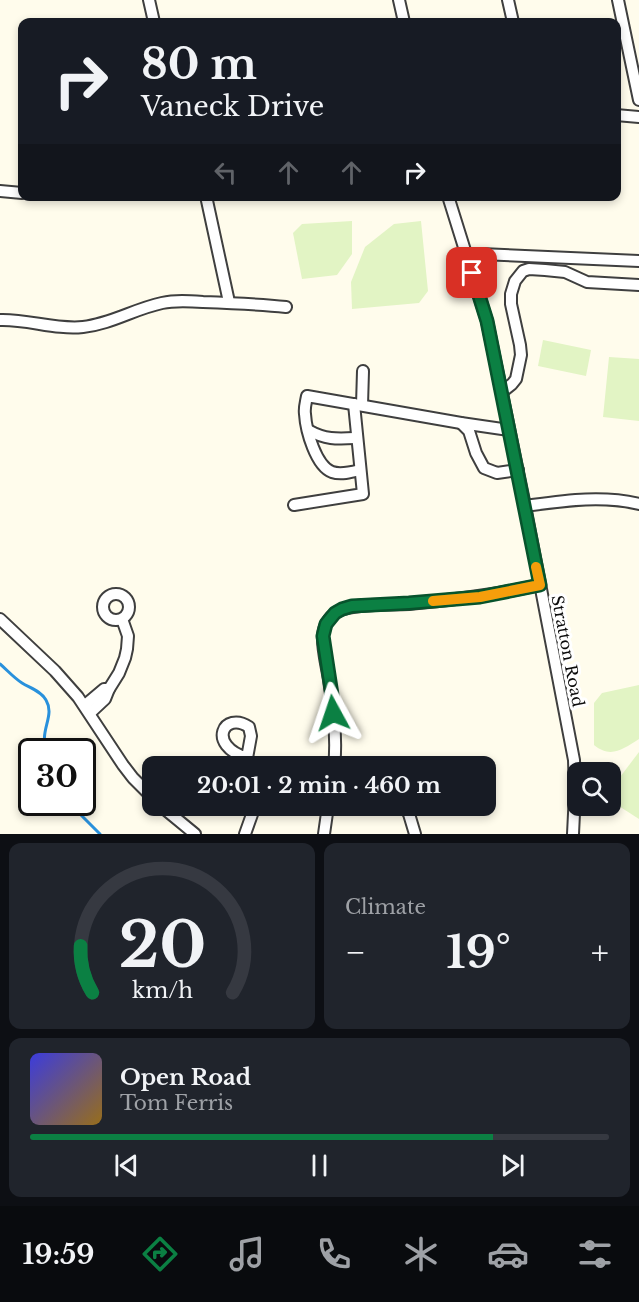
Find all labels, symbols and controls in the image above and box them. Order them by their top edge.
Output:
text: 80 m [141,38,257,90]
icon: right [42,42,120,120]
text: Vaneck Drive [141,90,324,123]
icon: left [209,156,242,189]
icon: ahead [272,156,305,189]
icon: ahead [335,156,368,189]
icon: right [398,156,431,189]
pin [446,247,497,298]
icon: arrive [455,256,488,289]
street label: Stratton Road [547,593,589,709]
position arrow [301,681,365,745]
speed limit sign: 30 [18,738,96,816]
map controls [567,762,621,816]
button: search [567,762,621,816]
text: 20:01 · 2 min · 460 m [197,772,441,799]
text: Climate [345,895,426,919]
text: 20 [118,906,206,984]
text: 19° [446,924,511,980]
text: − [345,932,366,973]
text: + [591,932,609,973]
text: km/h [132,977,193,1004]
text: Open Road [120,1064,251,1091]
text: Tom Ferris [120,1091,233,1115]
icon: previous [110,1149,143,1182]
icon: pause [303,1149,336,1182]
icon: next [496,1149,529,1182]
icon: directions [139,1233,181,1275]
icon: music [226,1233,268,1275]
icon: phone [313,1233,355,1275]
icon: climate [400,1233,442,1275]
icon: car [487,1233,529,1275]
icon: filters [574,1233,616,1275]
text: 19:59 [23,1238,94,1271]

